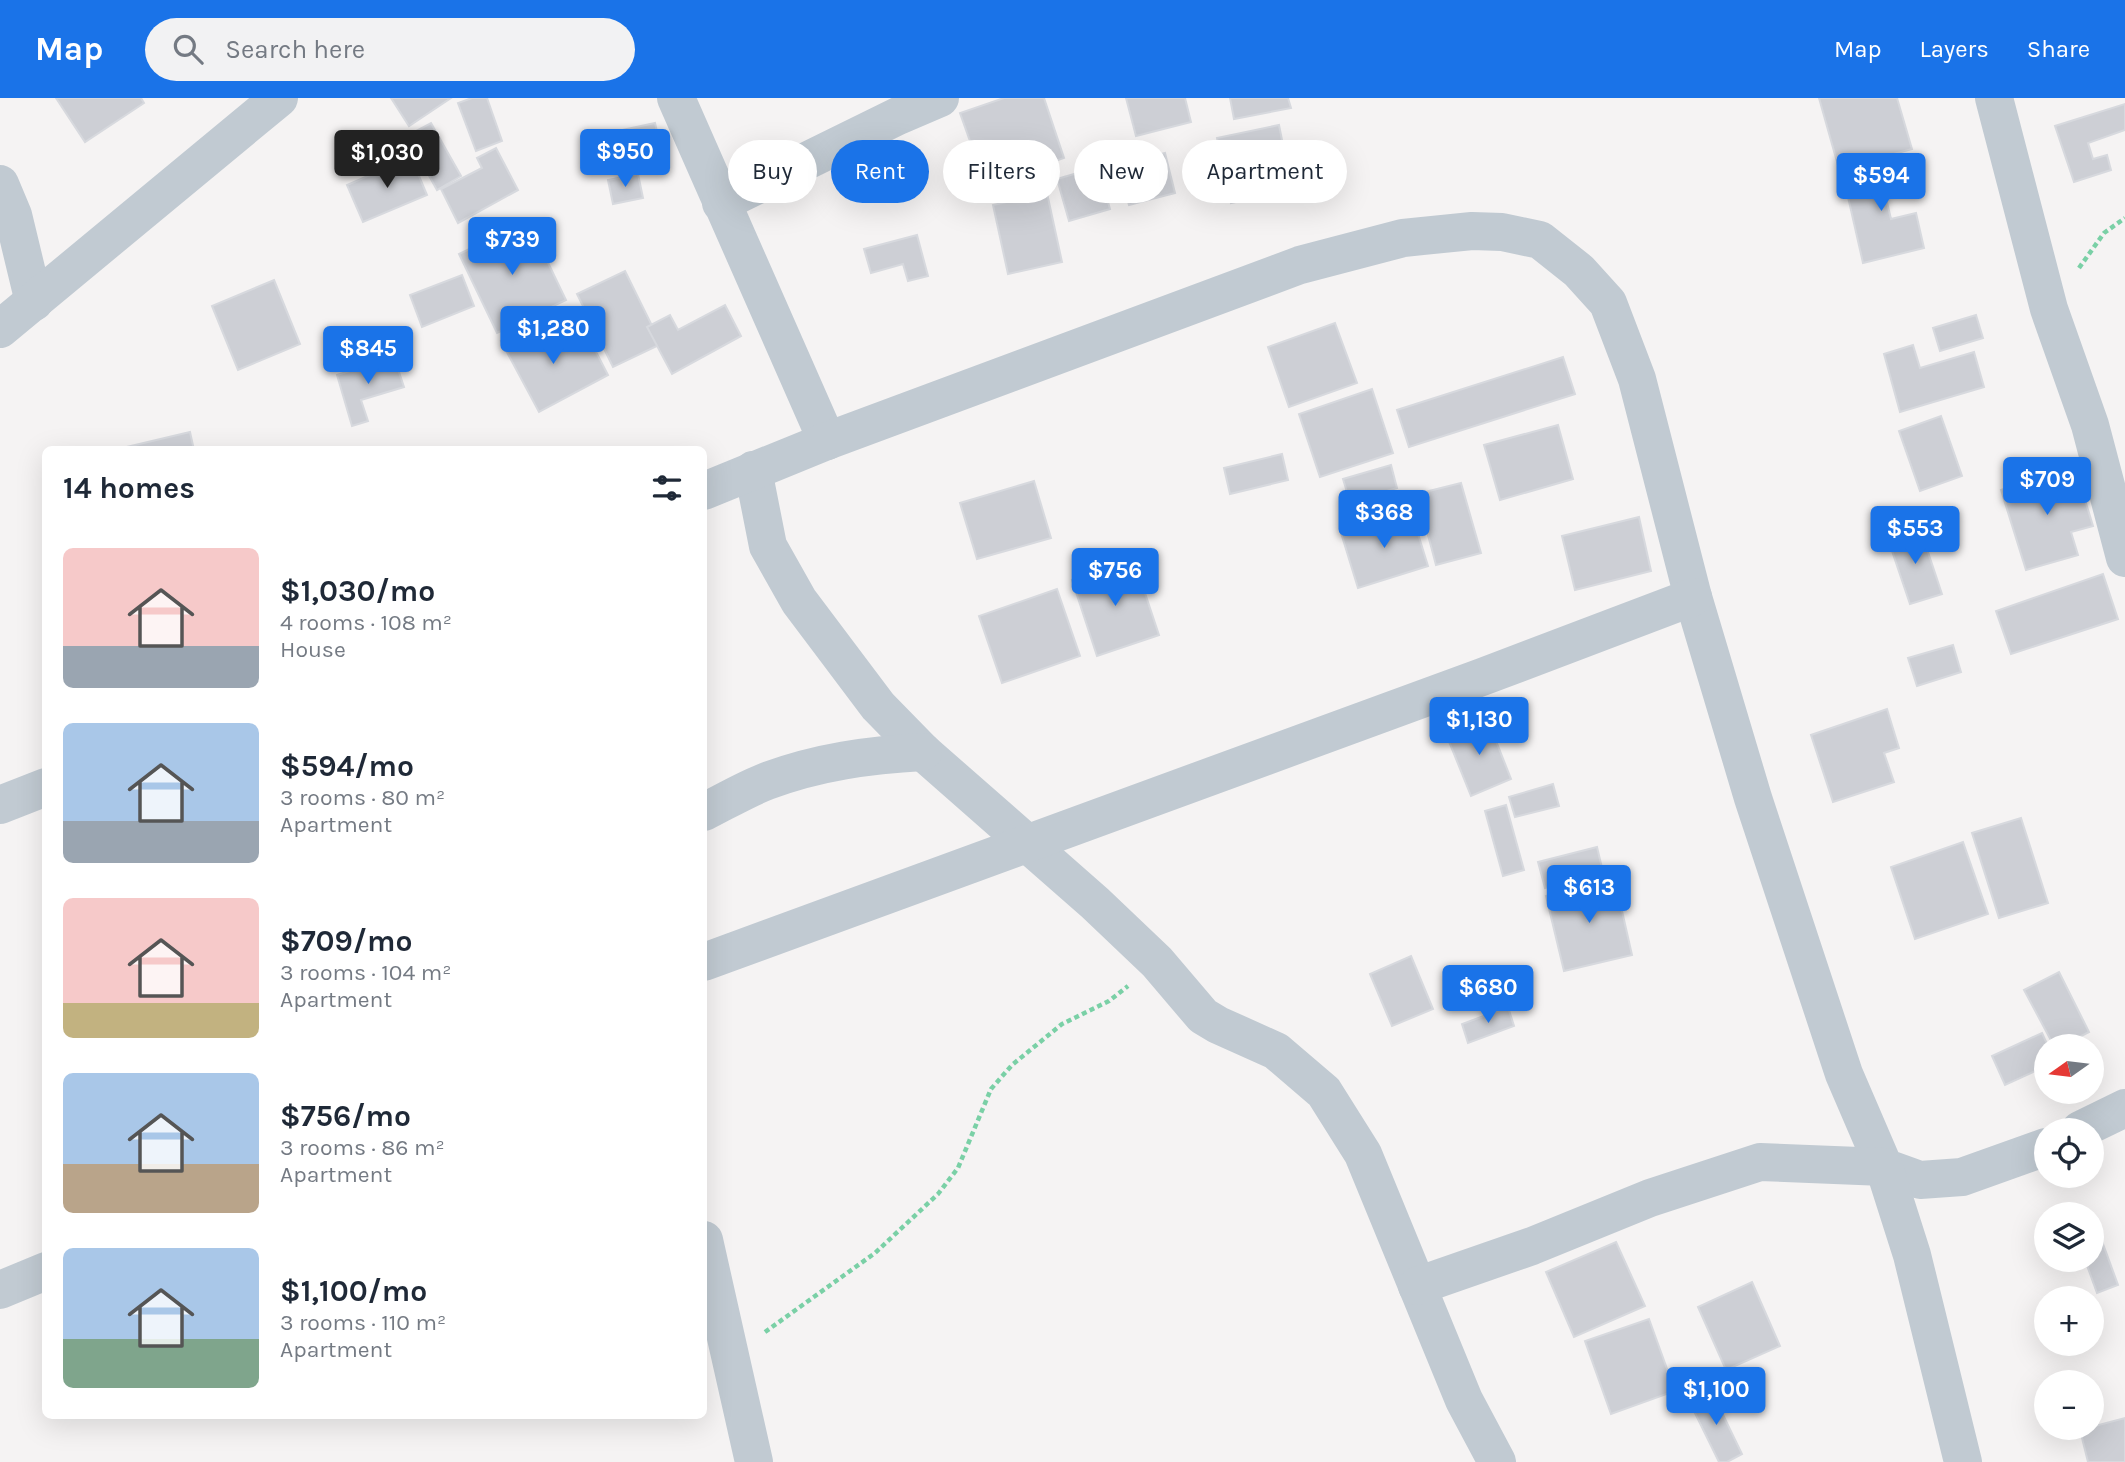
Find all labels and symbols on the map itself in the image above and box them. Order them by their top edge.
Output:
pin: $1,030 [330,130,444,190]
pin: $950 [584,130,666,189]
pin: $594 [1840,153,1922,213]
pin: $739 [471,218,553,277]
pin: $1,280 [496,306,610,366]
pin: $845 [327,327,409,386]
pin: $709 [2006,458,2088,517]
pin: $368 [1343,490,1425,550]
pin: $553 [1874,506,1956,566]
pin: $756 [1074,548,1156,608]
pin: $1,130 [1422,698,1536,757]
pin: $613 [1548,866,1630,925]
pin: $680 [1447,965,1529,1025]
north arrow [2034,1034,2104,1104]
pin: $1,100 [1659,1368,1773,1427]

